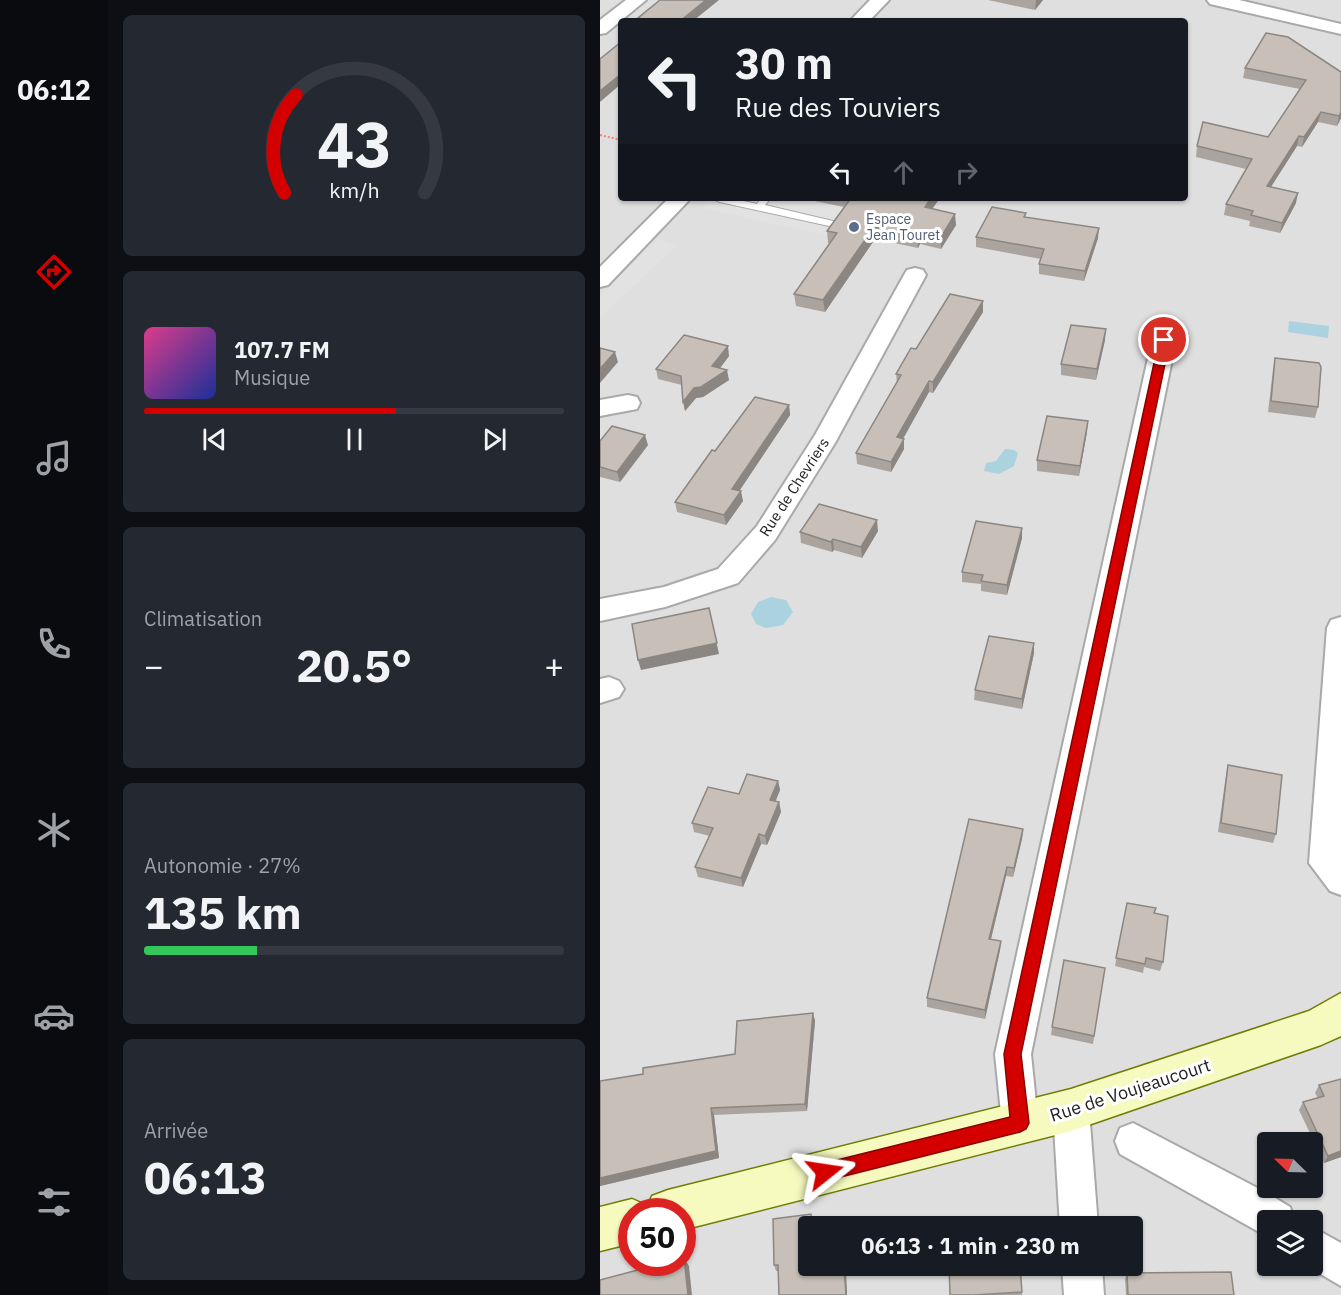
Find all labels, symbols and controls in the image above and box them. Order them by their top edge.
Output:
text: 30 m [735,36,833,91]
icon: left [636,42,714,120]
text: 06:12 [17,72,91,107]
text: Rue des Touviers [735,89,941,124]
text: 43 [317,103,391,184]
icon: left [824,156,857,189]
icon: ahead [887,156,920,189]
icon: right [950,156,983,189]
text: km/h [329,176,379,204]
place label: Espace Jean Touret [866,210,940,244]
marker: Espace Jean Touret [847,220,861,234]
icon: directions [33,251,75,293]
pin [1138,314,1189,365]
icon: arrive [1147,323,1180,356]
text: 107.7 FM [234,335,330,364]
text: Musique [234,364,310,391]
icon: previous [198,423,231,456]
icon: pause [338,423,371,456]
icon: next [478,423,511,456]
street label: Rue de Chevriers [755,434,833,540]
icon: music [33,437,75,479]
text: Climatisation [144,605,262,632]
icon: phone [33,623,75,665]
text: 20.5° [296,636,412,694]
text: − [144,644,164,687]
text: + [544,644,564,687]
icon: climate [33,809,75,851]
text: Autonomie · 27% [144,852,301,879]
text: 135 km [144,883,302,941]
icon: car [33,995,75,1037]
street label: Rue de Voujeaucourt [1047,1053,1213,1127]
text: Arrivée [144,1117,208,1144]
north arrow [1257,1132,1323,1198]
map controls [1257,1132,1323,1276]
position arrow [793,1140,857,1204]
text: 06:13 [144,1148,267,1206]
icon: filters [33,1181,75,1223]
speed limit sign: 50 [618,1198,696,1276]
button: layers [1257,1210,1323,1276]
text: 06:13 · 1 min · 230 m [861,1231,1080,1260]

